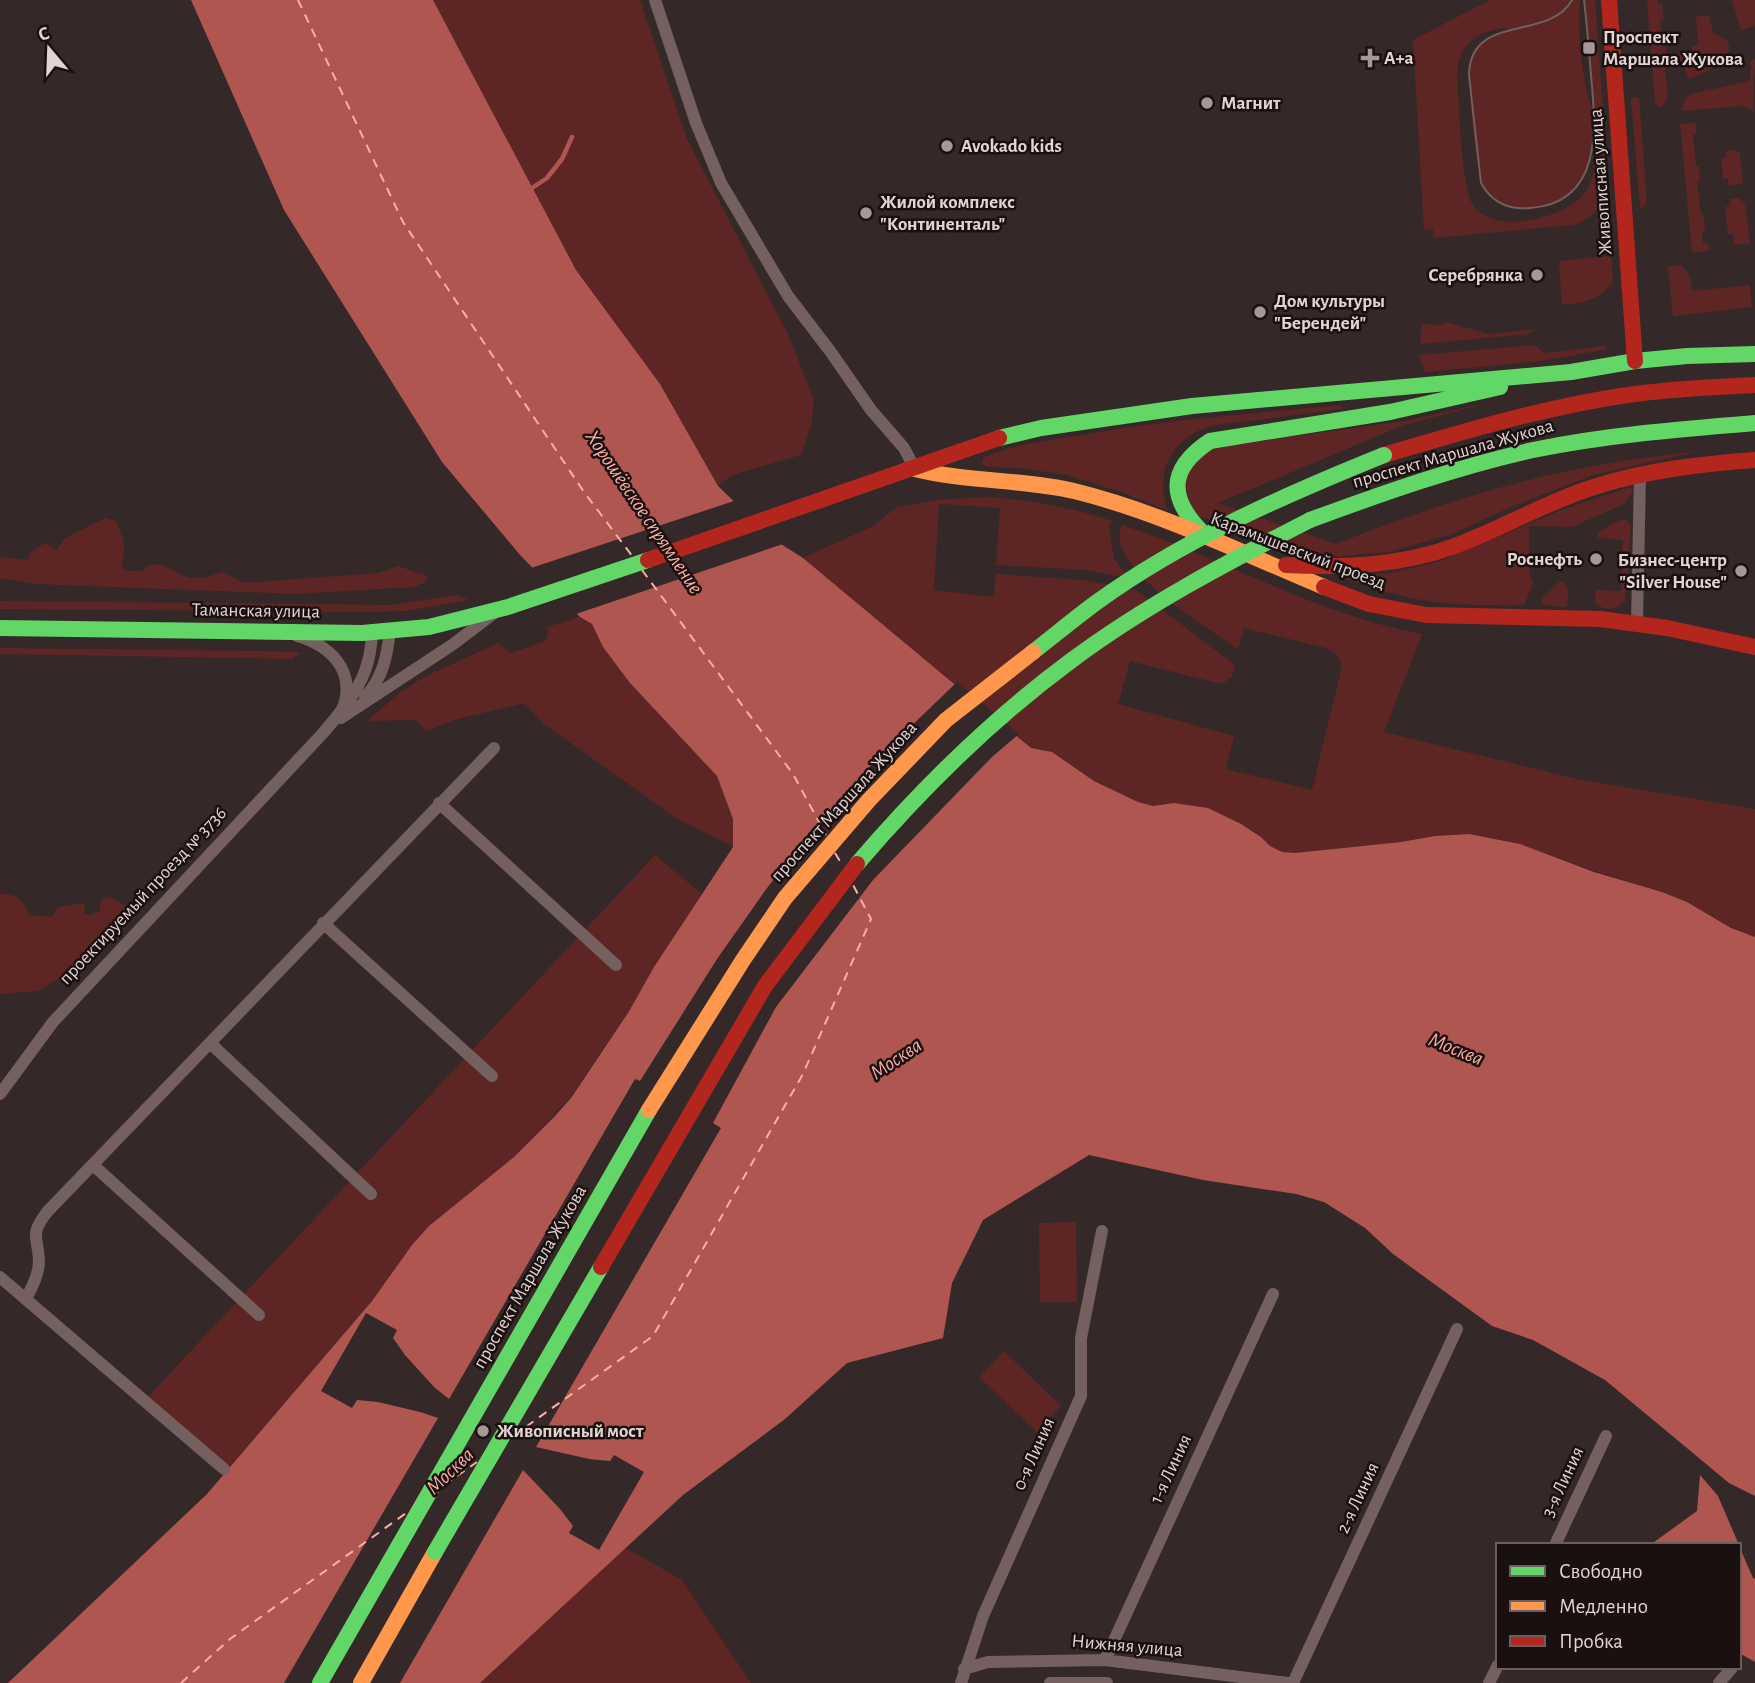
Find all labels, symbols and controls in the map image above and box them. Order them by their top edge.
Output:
north arrow [14,14,84,84]
text: С [36,24,52,45]
place label: Проспект Маршала Жукова [1603,28,1743,69]
marker: Проспект Маршала Жукова [1581,40,1597,56]
place label: А+а [1384,49,1414,68]
marker: А+а [1362,50,1378,66]
place label: Магнит [1221,94,1281,113]
marker: Магнит [1199,95,1215,111]
street label: Живописная улица [1586,108,1616,256]
place label: Avokado kids [961,137,1062,156]
marker: Avokado kids [939,138,955,154]
place label: Жилой комплекс "Континенталь" [880,193,1015,234]
marker: Жилой комплекс "Континенталь" [858,205,874,221]
place label: Серебрянка [1428,266,1523,285]
marker: Серебрянка [1529,267,1545,283]
place label: Дом культуры "Берендей" [1274,292,1385,333]
marker: Дом культуры "Берендей" [1252,304,1268,320]
street label: проспект Маршала Жукова [1350,416,1556,492]
water label: Хорошёвское спрямление [581,426,707,598]
street label: Карамышевский проезд [1208,509,1388,593]
place label: Роснефть [1507,550,1582,569]
marker: Роснефть [1588,551,1604,567]
place label: Бизнес-центр "Silver House" [1618,551,1727,592]
marker: Бизнес-центр "Silver House" [1733,563,1749,579]
street label: Таманская улица [192,600,321,622]
street label: проспект Маршала Жукова [767,718,921,886]
street label: проектируемый проезд № 3736 [56,803,230,989]
water label: Москва [1426,1029,1486,1069]
water label: Москва [867,1034,925,1084]
street label: проспект Маршала Жукова [470,1182,590,1372]
street label: 0-я Линия [1010,1415,1058,1493]
place label: Живописный мост [497,1422,644,1441]
marker: Живописный мост [475,1423,491,1439]
street label: 1-я Линия [1147,1432,1195,1506]
water label: Москва [422,1444,478,1498]
street label: 3-я Линия [1539,1444,1587,1520]
street label: 2-я Линия [1333,1460,1383,1536]
legend [1496,1543,1741,1669]
text: Свободно [1559,1561,1643,1582]
text: Медленно [1559,1596,1648,1617]
text: Пробка [1559,1631,1623,1652]
street label: Нижняя улица [1071,1632,1184,1660]

